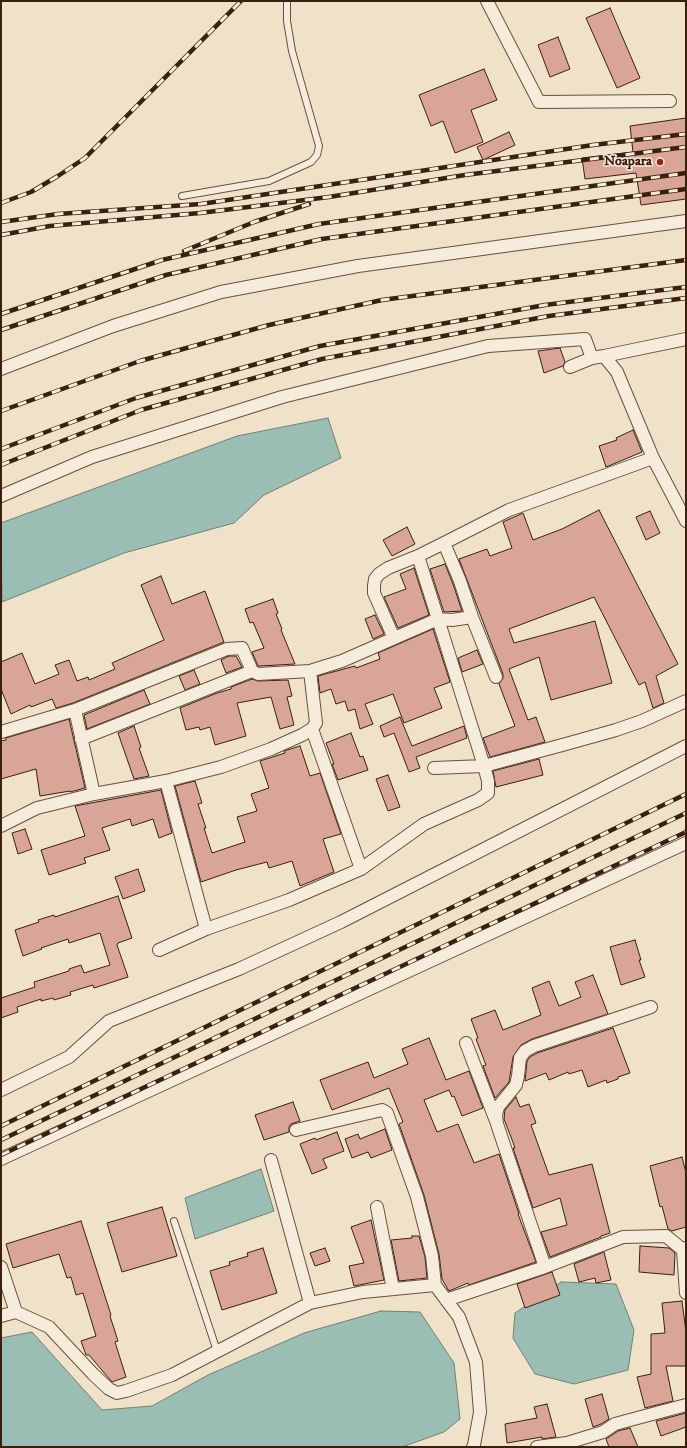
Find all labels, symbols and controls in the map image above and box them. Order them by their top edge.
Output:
place label: Noapara [604,154,652,170]
marker: Noapara [655,157,665,167]

